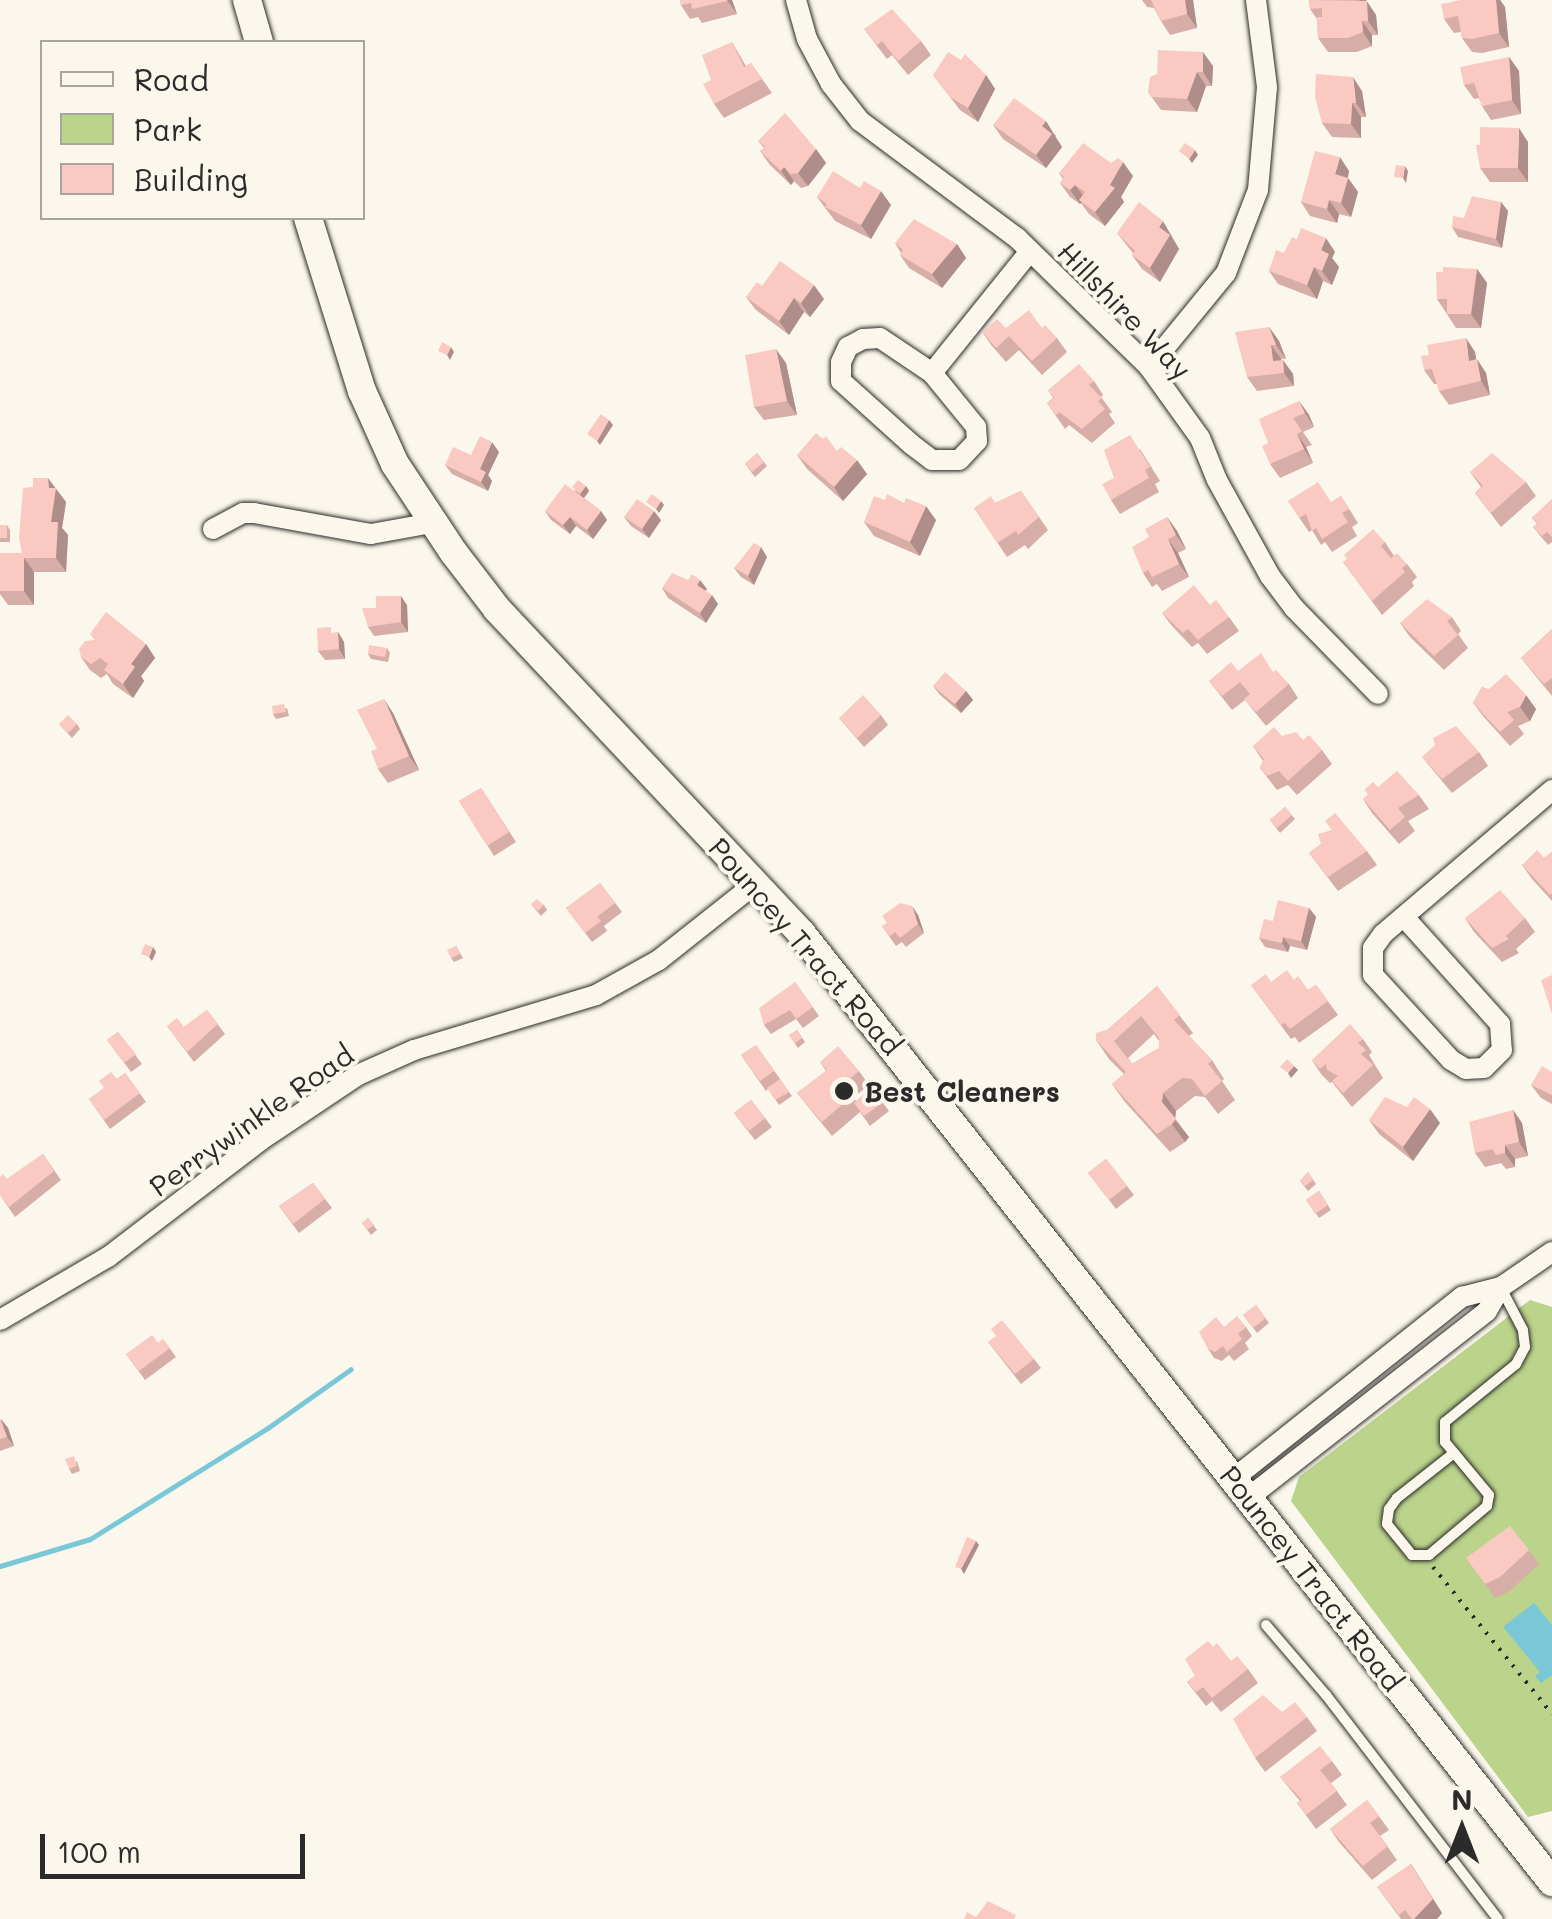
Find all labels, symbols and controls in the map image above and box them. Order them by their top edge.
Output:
legend [40,40,365,220]
text: Road [134,59,209,99]
text: Park [134,109,202,149]
text: Building [134,159,248,199]
street label: Hillshire Way [1051,234,1199,386]
street label: Pouncey Tract Road [703,831,909,1061]
street label: Perrywinkle Road [143,1037,359,1203]
place label: Best Cleaners [864,1074,1060,1108]
marker: Best Cleaners [833,1080,855,1102]
street label: Pouncey Tract Road [1214,1459,1410,1697]
north arrow [1412,1779,1512,1879]
text: N [1451,1781,1473,1817]
scale bar [45,1814,310,1876]
text: 100 m [57,1831,141,1871]

